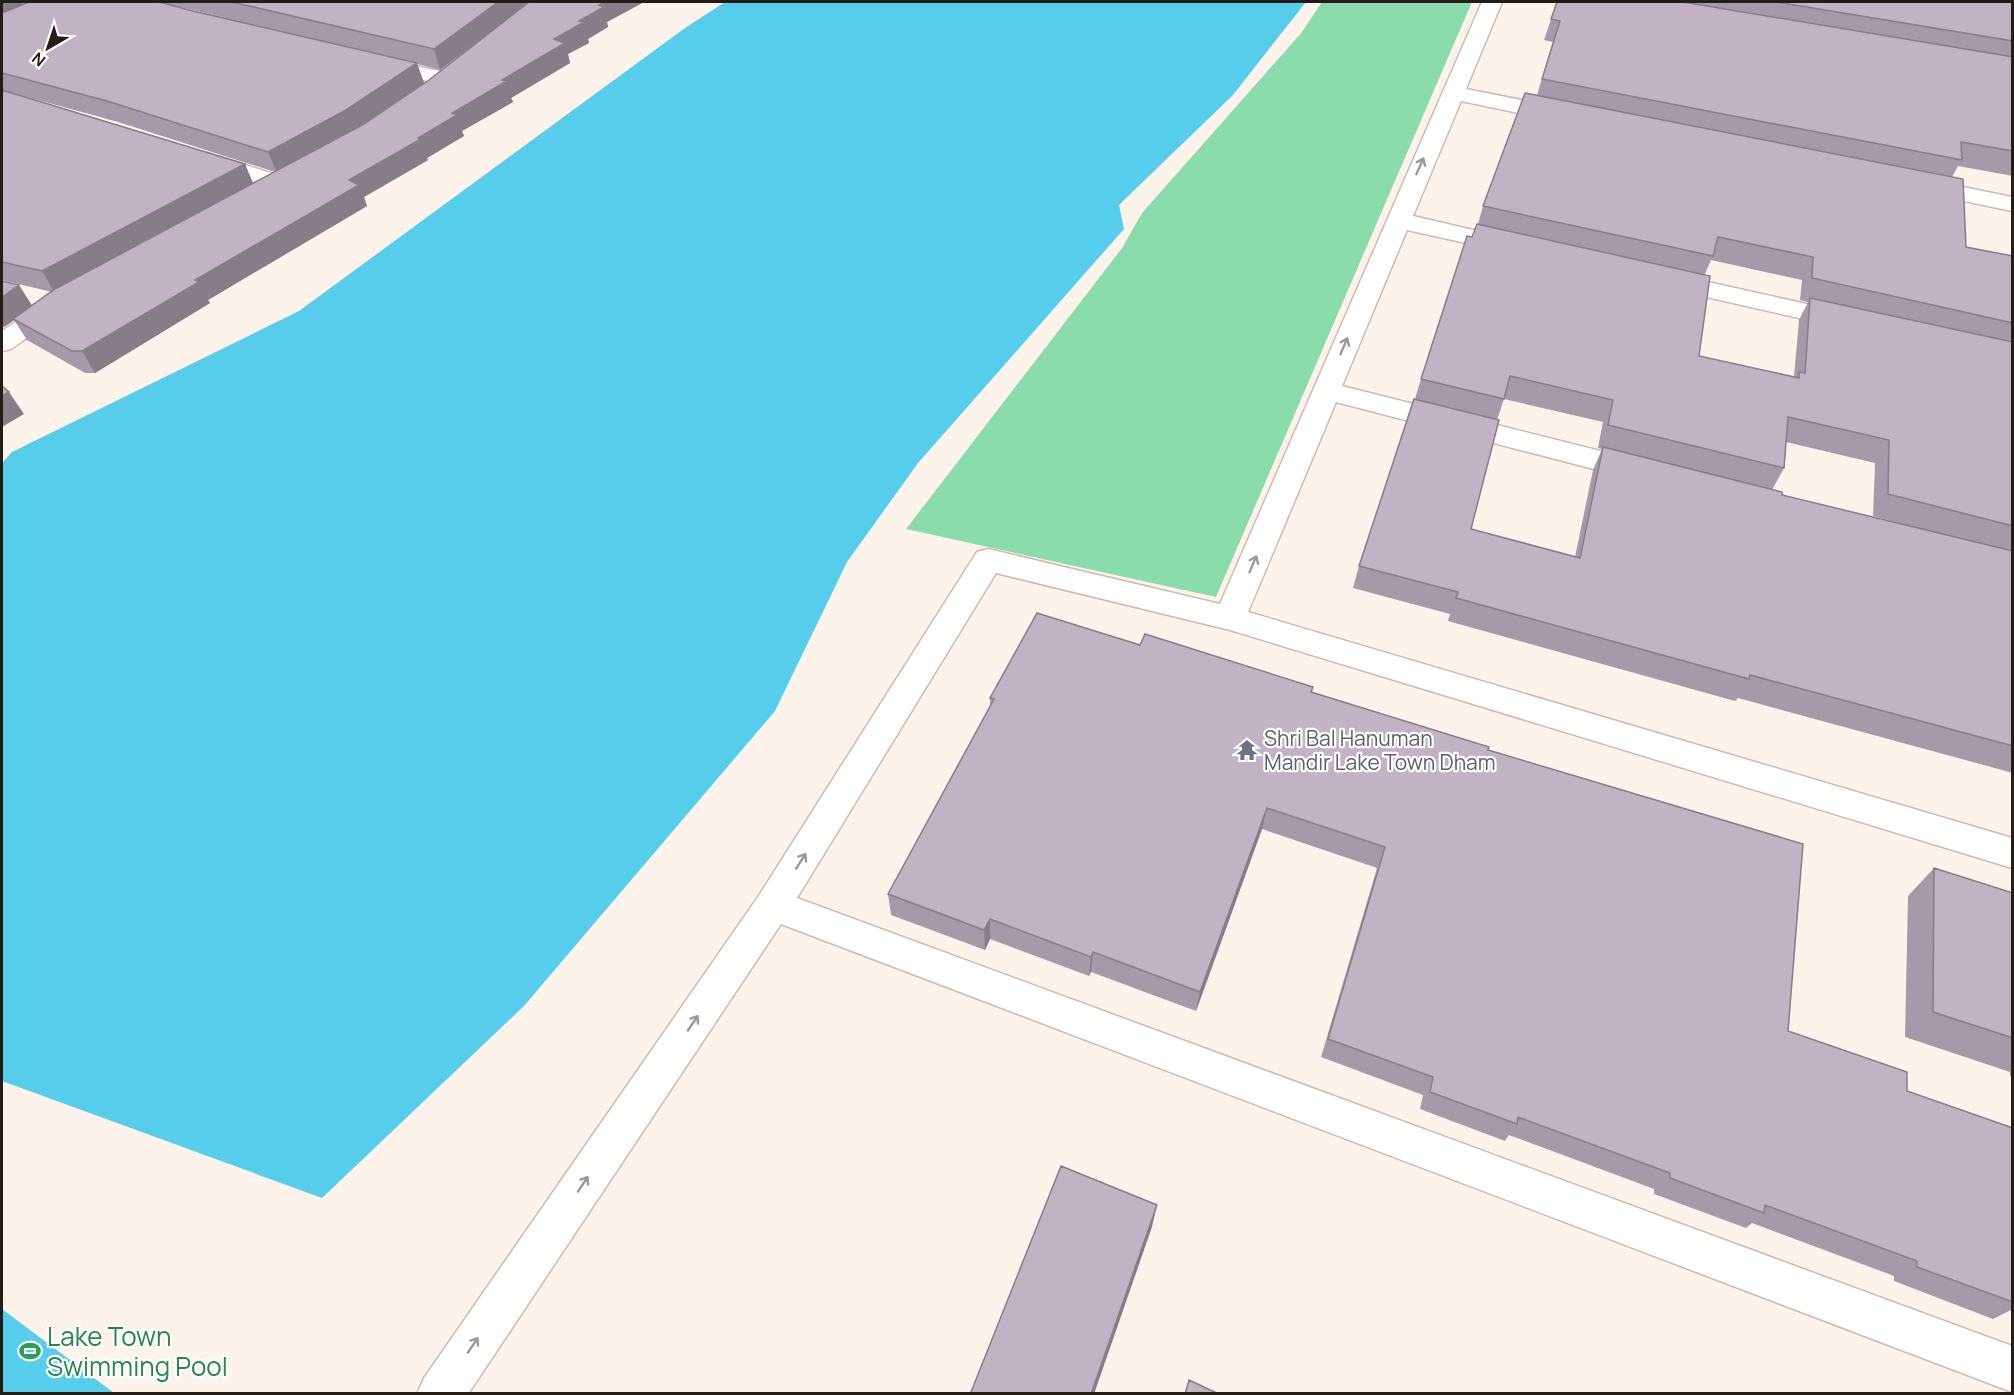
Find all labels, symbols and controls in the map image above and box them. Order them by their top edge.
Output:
north arrow [18,18,78,78]
text: N [27,47,50,72]
one-way arrow [1415,158,1427,176]
one-way arrow [1339,337,1350,355]
one-way arrow [1248,556,1259,574]
place label: Shri Bal Hanuman Mandir Lake Town Dham [1264,724,1496,776]
temple icon: Shri Bal Hanuman Mandir Lake Town Dham [1235,738,1259,762]
one-way arrow [795,853,807,870]
one-way arrow [687,1015,699,1032]
one-way arrow [577,1176,589,1193]
place label: Lake Town Swimming Pool [47,1318,228,1384]
one-way arrow [467,1338,479,1354]
sports icon: Lake Town Swimming Pool [18,1339,42,1363]

